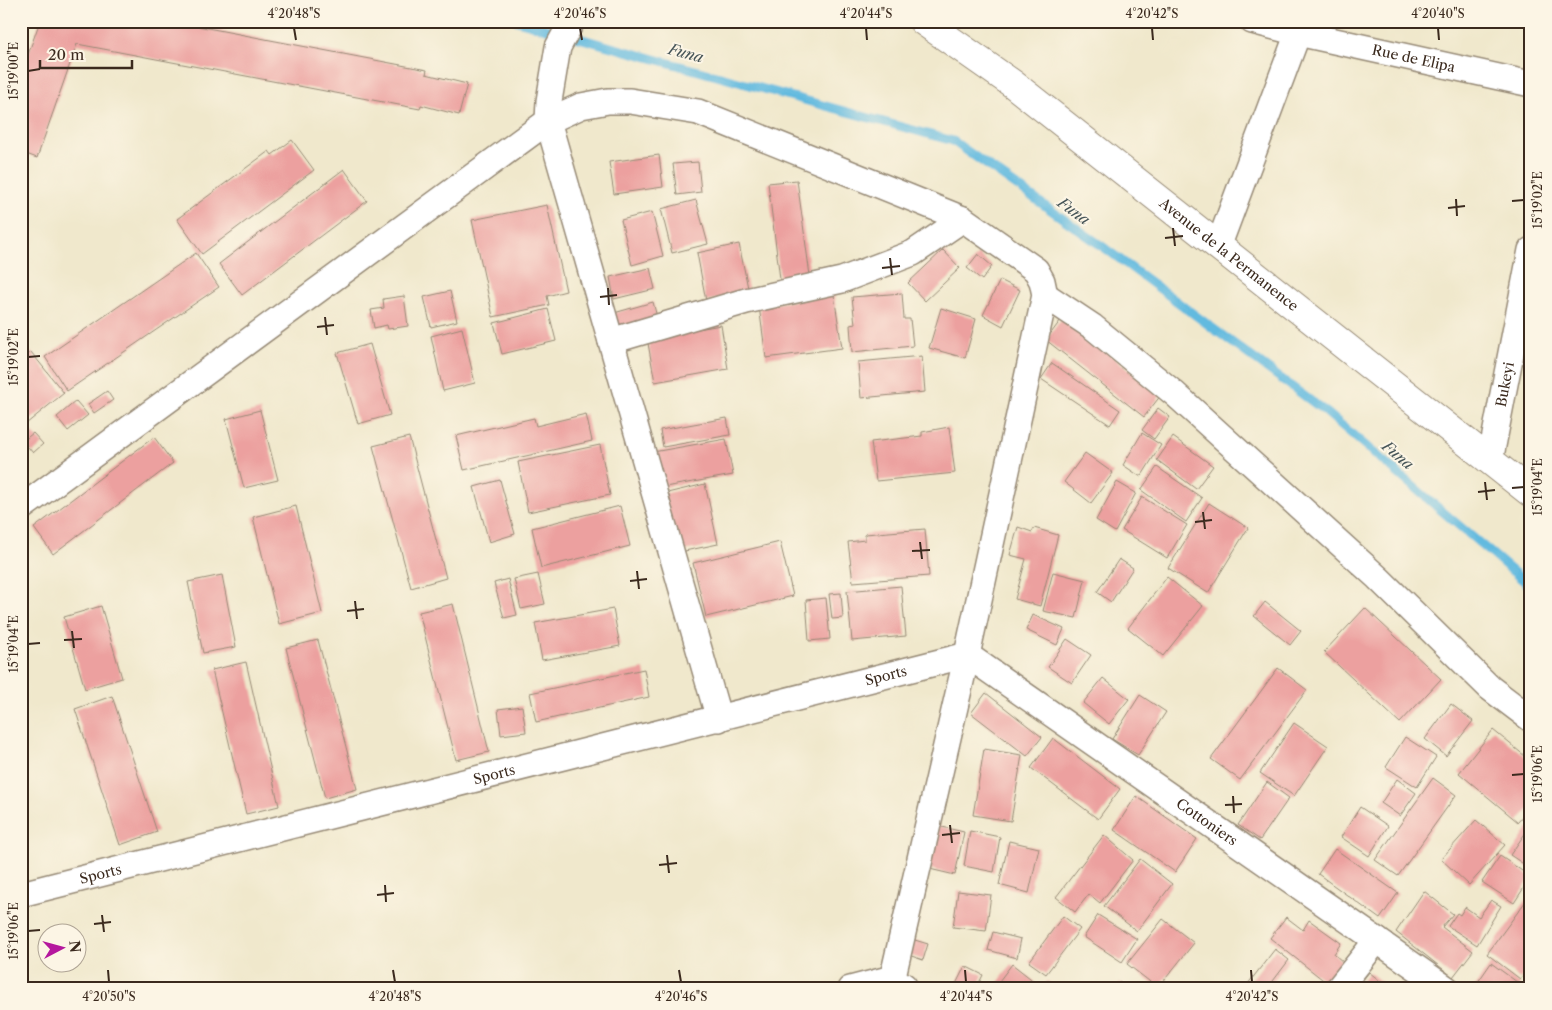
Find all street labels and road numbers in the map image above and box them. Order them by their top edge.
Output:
street label: Rue de Elipa [1370,40,1458,76]
street label: Avenue de la Permanence [1155,193,1302,315]
street label: Bukeyi [1492,360,1518,409]
street label: Sports [863,662,909,689]
street label: Sports [471,761,517,788]
street label: Cottoniers [1173,794,1241,850]
street label: Sports [78,860,123,888]

